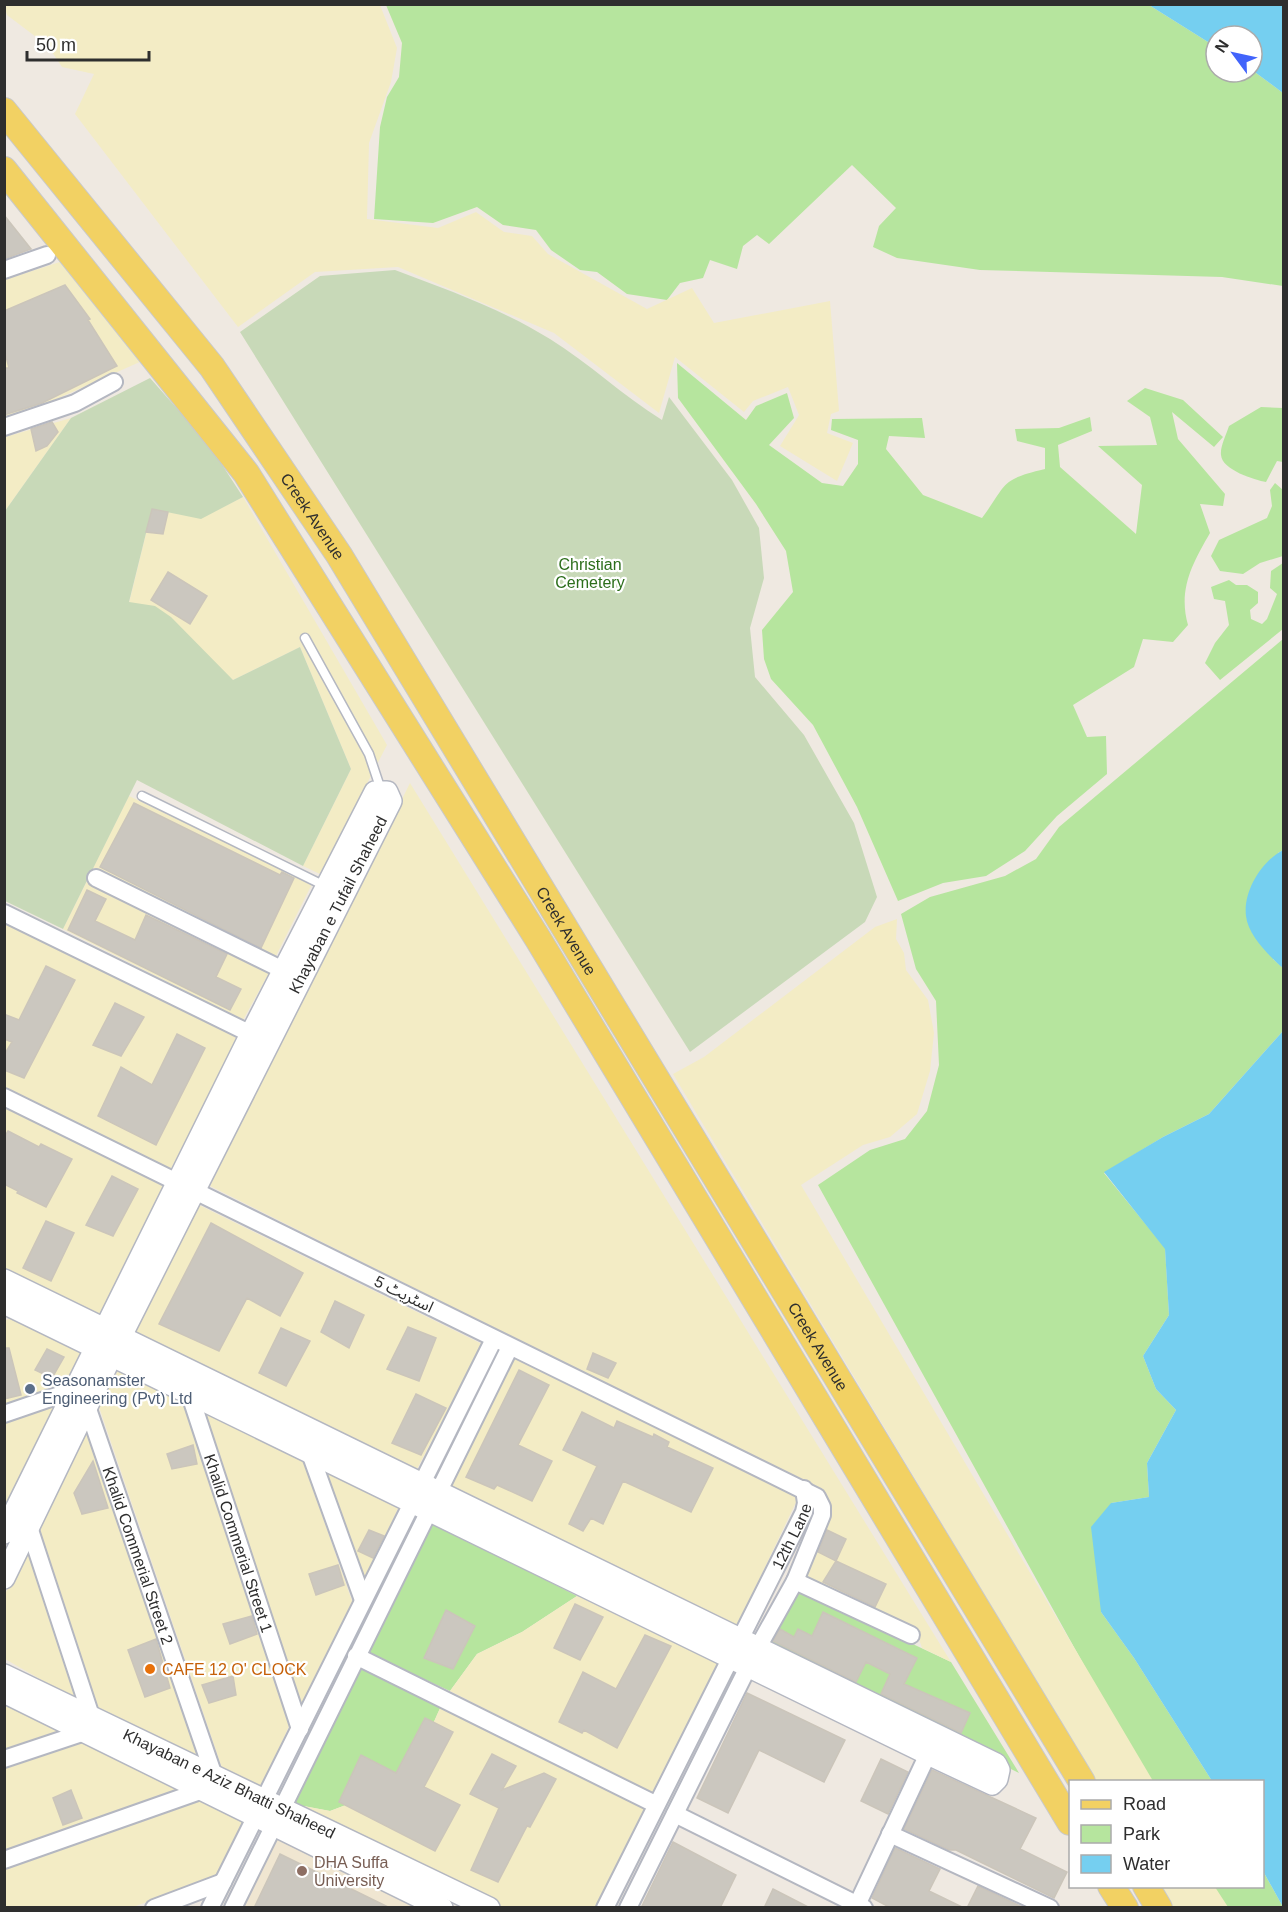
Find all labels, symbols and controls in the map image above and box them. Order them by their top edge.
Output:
scale bar [27,24,148,62]
north arrow [1204,24,1264,84]
text: 50 m [36,35,76,55]
text: N [1212,37,1232,56]
street label: Creek Avenue [278,470,348,563]
park label: Christian Cemetery [555,556,625,591]
street label: Khayaban e Tufail Shaheed [286,814,390,996]
street label: Creek Avenue [533,883,600,978]
street label: اسٹریٹ 5 [371,1272,436,1317]
street label: Creek Avenue [785,1299,852,1394]
place label: Seasonamster Engineering (Pvt) Ltd [42,1372,192,1407]
marker: Seasonamster Engineering (Pvt) Ltd [23,1382,37,1396]
street label: Khalid Commerial Street 1 [201,1452,276,1635]
street label: Khalid Commerial Street 2 [100,1464,177,1647]
street label: 12th Lane [768,1502,814,1572]
place label: CAFE 12 O' CLOCK [162,1661,307,1678]
marker: CAFE 12 O' CLOCK [143,1662,157,1676]
street label: Khayaban e Aziz Bhatti Shaheed [121,1725,338,1841]
legend [1069,1780,1264,1888]
text: Road [1123,1794,1166,1814]
text: Park [1123,1824,1161,1844]
place label: DHA Suffa University [314,1854,389,1889]
text: Water [1123,1854,1170,1874]
marker: DHA Suffa University [295,1864,309,1878]

